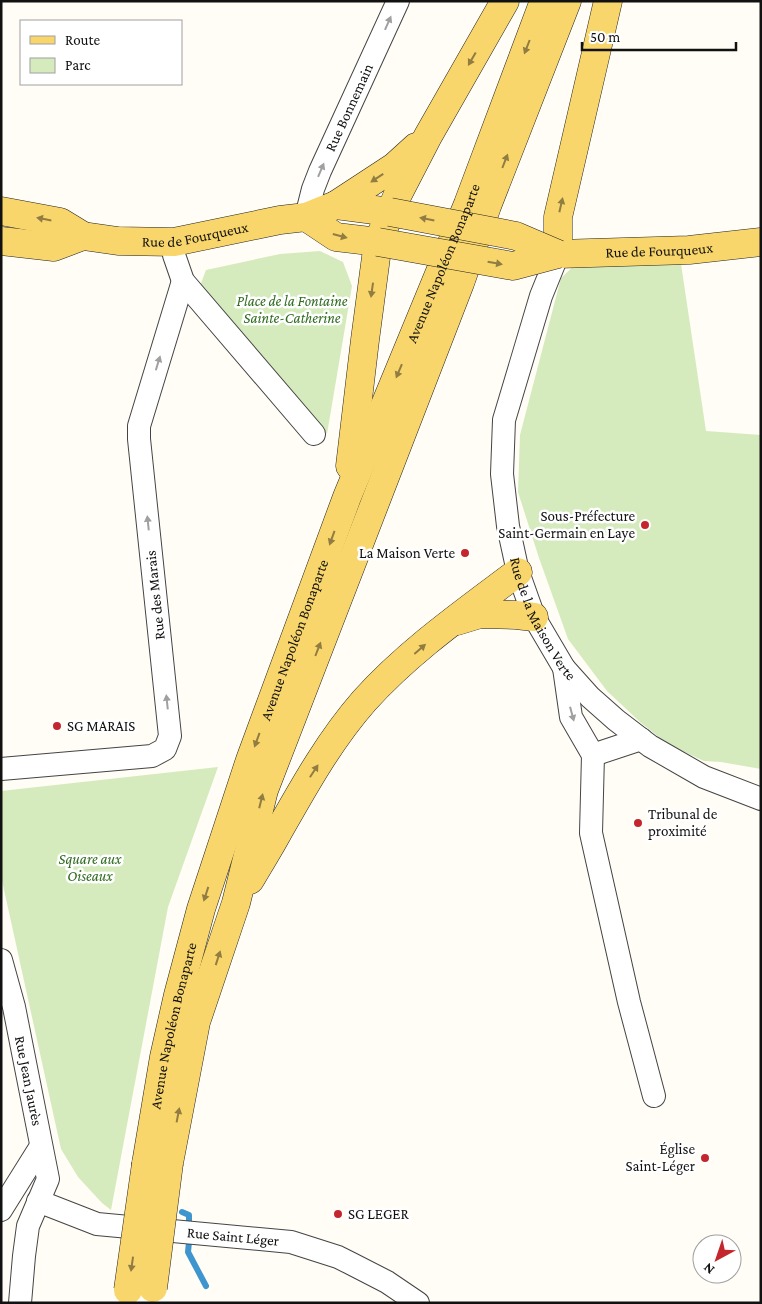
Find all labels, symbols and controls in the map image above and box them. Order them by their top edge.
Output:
one-way arrow [384,15,392,30]
legend [20,20,182,85]
scale bar [582,20,736,52]
text: 50 m [590,29,620,45]
text: Route [65,32,100,48]
one-way arrow [523,40,531,55]
one-way arrow [467,52,476,65]
text: Parc [65,57,91,73]
street label: Rue Bonnemain [322,61,376,154]
one-way arrow [501,154,509,168]
one-way arrow [317,163,325,177]
one-way arrow [370,173,384,183]
street label: Avenue Napoléon Bonaparte [404,181,483,345]
one-way arrow [557,198,565,213]
one-way arrow [419,214,435,222]
one-way arrow [36,215,51,223]
street label: Rue de Fourqueux [142,219,250,250]
one-way arrow [332,232,348,240]
street label: Rue de Fourqueux [605,239,714,261]
one-way arrow [488,259,504,267]
one-way arrow [367,283,375,299]
park label: Place de la Fontaine Sainte-Catherine [237,293,348,326]
one-way arrow [154,356,162,371]
one-way arrow [395,364,403,378]
place label: Sous-Préfecture Saint-Germain en Laye [498,508,635,542]
one-way arrow [144,514,152,530]
marker: Sous-Préfecture Saint-Germain en Laye [639,519,651,531]
one-way arrow [328,531,336,546]
place label: La Maison Verte [359,545,455,561]
marker: La Maison Verte [459,547,471,559]
street label: Rue des Marais [142,549,168,641]
street label: Rue de la Maison Verte [507,556,579,684]
street label: Avenue Napoléon Bonaparte [257,557,331,722]
one-way arrow [314,641,322,656]
one-way arrow [413,643,426,654]
one-way arrow [163,693,171,709]
one-way arrow [568,707,576,722]
place label: SG MARAIS [67,718,135,734]
marker: SG MARAIS [51,720,63,732]
one-way arrow [253,732,260,747]
one-way arrow [309,764,318,777]
one-way arrow [257,794,265,809]
place label: Tribunal de proximité [648,806,718,840]
marker: Tribunal de proximité [632,817,644,829]
park label: Square aux Oiseaux [59,851,122,884]
one-way arrow [201,886,209,901]
street label: Avenue Napoléon Bonaparte [147,940,200,1110]
one-way arrow [214,950,222,965]
street label: Rue Jean Jaurès [12,1034,45,1127]
one-way arrow [175,1107,183,1123]
place label: Église Saint-Léger [626,1141,696,1175]
marker: Église Saint-Léger [699,1152,711,1164]
place label: SG LEGER [348,1206,410,1222]
marker: SG LEGER [332,1208,344,1220]
street label: Rue Saint Léger [186,1224,281,1249]
north arrow [692,1234,742,1284]
one-way arrow [128,1256,136,1272]
text: N [699,1259,717,1278]

